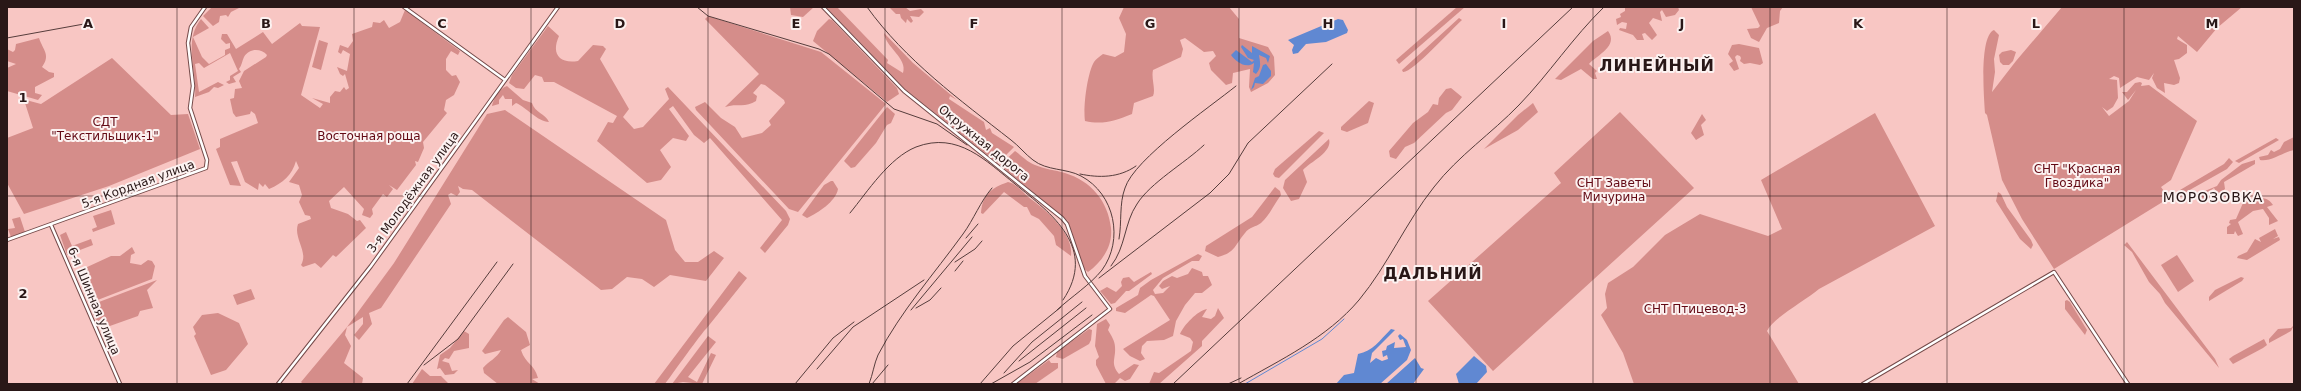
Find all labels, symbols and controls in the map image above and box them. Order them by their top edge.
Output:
text: A [83,16,93,31]
text: B [261,16,271,31]
text: C [437,16,447,31]
text: D [615,16,626,31]
text: E [792,16,800,31]
text: F [970,16,978,31]
text: G [1145,16,1155,31]
text: H [1323,16,1333,31]
text: I [1502,16,1506,31]
text: J [1679,16,1684,31]
text: K [1853,16,1864,31]
text: L [2032,16,2040,31]
text: M [2206,16,2218,31]
district label: ЛИНЕЙНЫЙ [1599,56,1715,75]
text: 1 [18,90,28,105]
street label: Окружная дорога [936,102,1032,184]
park label: СДТ "Текстильщик-1" [51,115,159,143]
park label: Восточная роща [317,129,421,143]
street label: 3-я Молодёжная улица [364,129,462,255]
street label: 5-я Кордная улица [80,157,196,211]
park label: СНТ "Красная Гвоздика" [2034,162,2120,190]
park label: СНТ Заветы Мичурина [1577,176,1651,204]
district label: МОРОЗОВКА [2163,189,2263,205]
street label: 6-я Шинная улица [65,245,123,357]
district label: ДАЛЬНИЙ [1383,264,1483,283]
text: 2 [18,286,28,301]
park label: СНТ Птицевод-3 [1644,302,1746,316]

